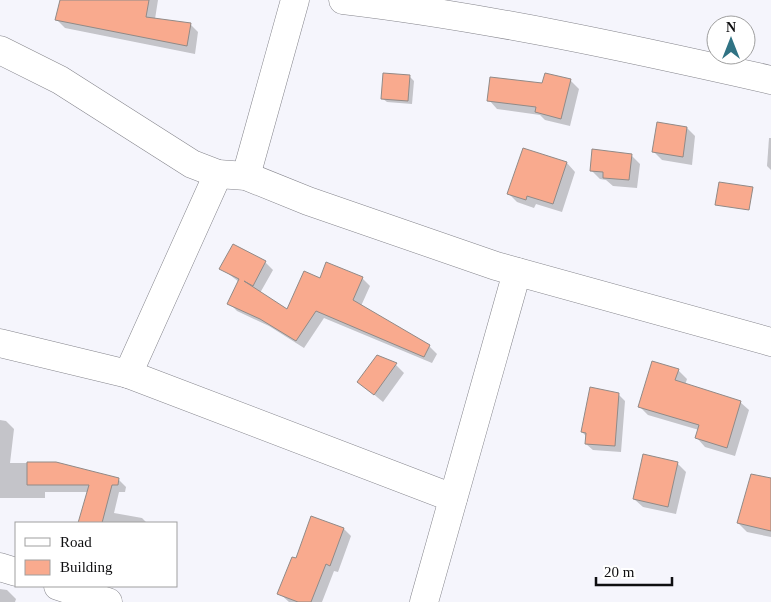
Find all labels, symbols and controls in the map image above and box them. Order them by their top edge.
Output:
north arrow [706,15,756,65]
text: N [726,20,736,35]
legend [15,522,178,587]
text: Road [60,534,92,550]
scale bar [596,554,672,586]
text: Building [60,559,113,575]
text: 20 m [604,564,635,580]

